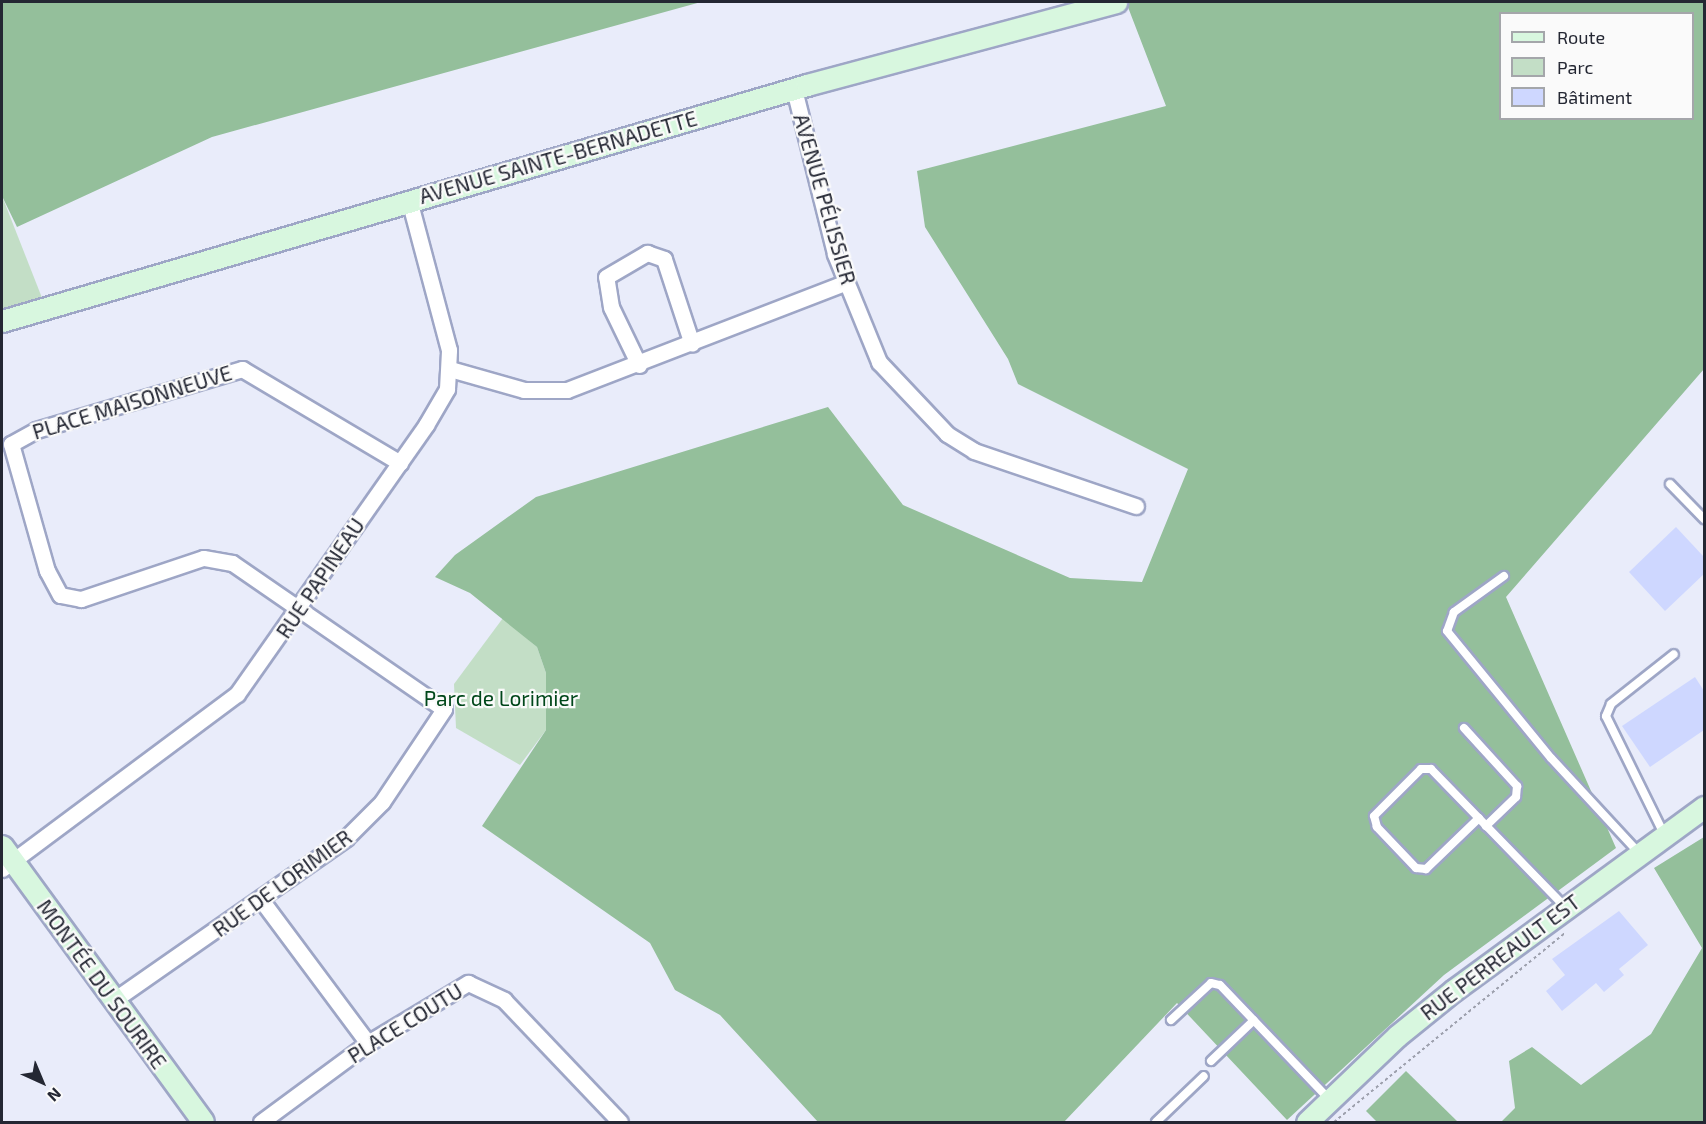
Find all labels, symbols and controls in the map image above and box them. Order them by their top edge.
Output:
legend [1499,12,1694,120]
text: Route [1557,26,1605,48]
text: Parc [1557,56,1593,78]
text: Bâtiment [1557,86,1632,108]
street label: AVENUE SAINTE-BERNADETTE [416,105,700,209]
street label: AVENUE PÉLISSIER [789,111,861,287]
street label: PLACE MAISONNEUVE [29,360,235,444]
street label: RUE PAPINEAU [271,513,369,643]
park label: Parc de Lorimier [424,685,578,711]
street label: RUE DE LORIMIER [208,824,356,942]
street label: RUE PERREAULT EST [1415,889,1585,1025]
street label: MONTÉE DU SOURIRE [32,894,172,1074]
street label: PLACE COUTU [343,978,467,1068]
north arrow [12,1052,72,1112]
text: N [44,1084,66,1106]

